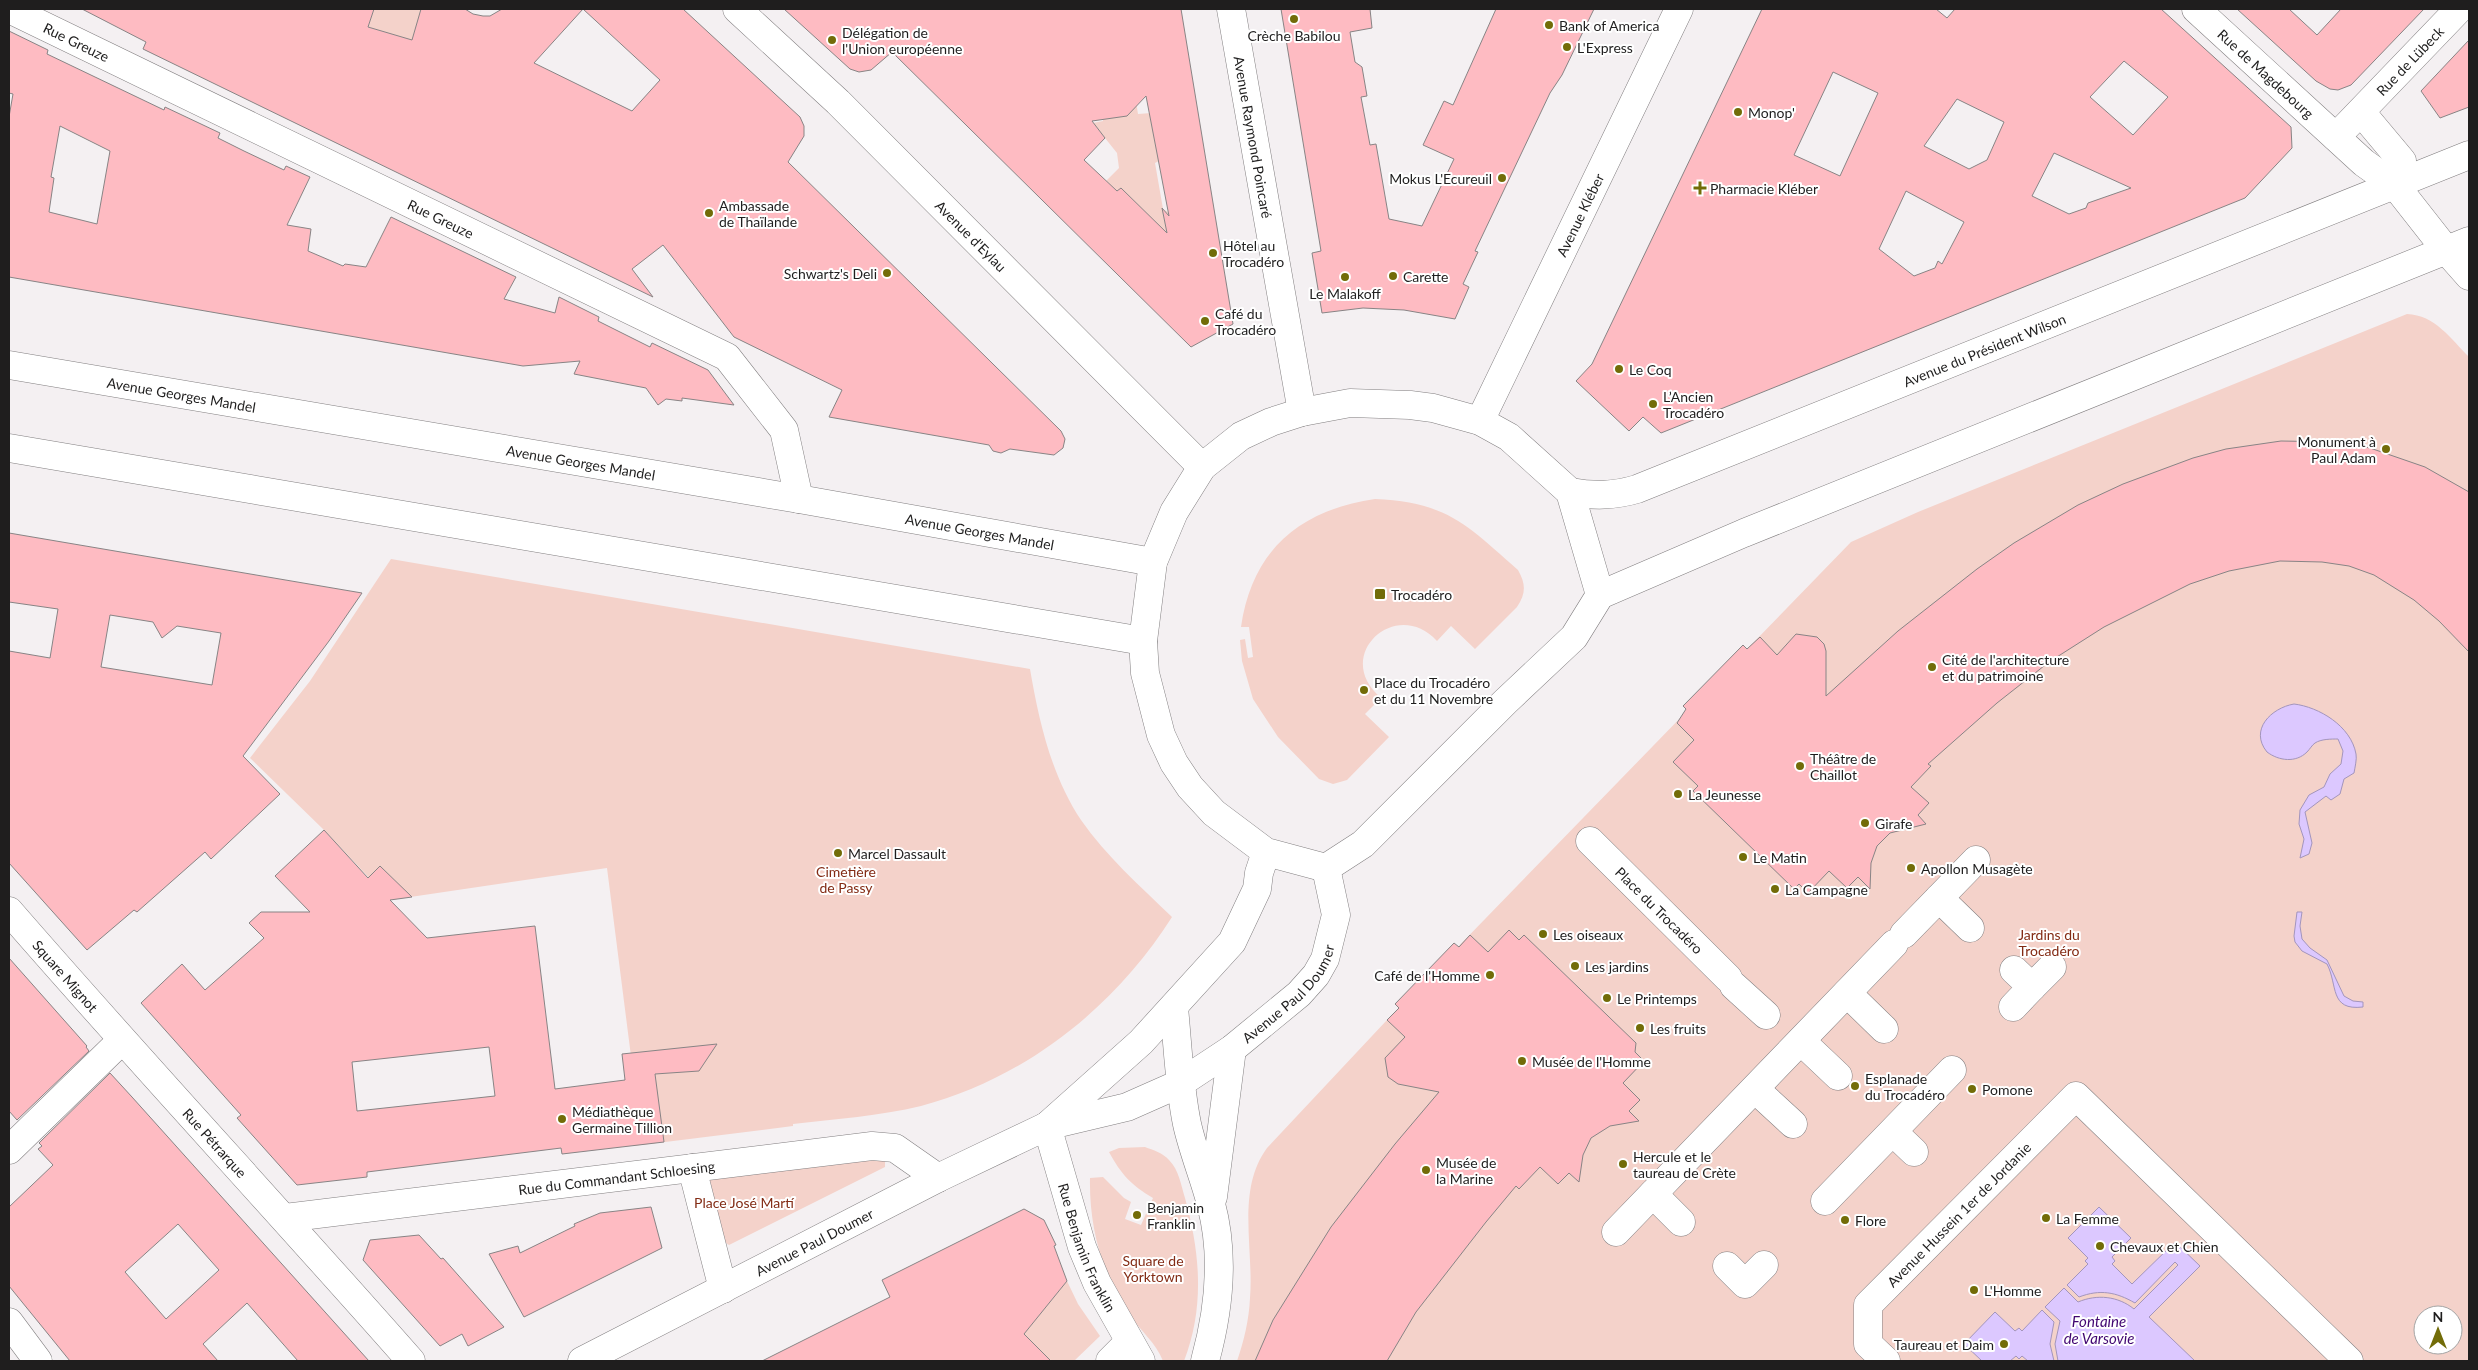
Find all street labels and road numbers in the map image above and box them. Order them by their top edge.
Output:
street label: Rue Greuze [41,19,112,65]
street label: Rue de Lübeck [2372,22,2447,99]
street label: Rue de Magdebourg [2215,25,2318,121]
street label: Avenue Raymond Poincaré [1231,55,1276,219]
street label: Avenue Kléber [1552,170,1607,259]
street label: Rue Greuze [405,195,477,241]
street label: Avenue d'Eylau [932,196,1010,275]
street label: Avenue du Président Wilson [1901,309,2068,390]
street label: Avenue Georges Mandel [106,373,257,415]
street label: Avenue Georges Mandel [505,441,657,483]
street label: Avenue Georges Mandel [904,510,1056,553]
street label: Place du Trocadéro [1612,863,1707,957]
street label: Square Mignot [29,936,102,1015]
street label: Avenue Paul Doumer [1238,942,1337,1046]
street label: Rue Pétrarque [180,1104,251,1181]
street label: Avenue Hussein 1er de Jordanie [1883,1138,2034,1290]
street label: Rue du Commandant Schloesing [517,1157,716,1198]
street label: Rue Benjamin Franklin [1055,1181,1120,1315]
street label: Avenue Paul Doumer [752,1204,876,1279]

